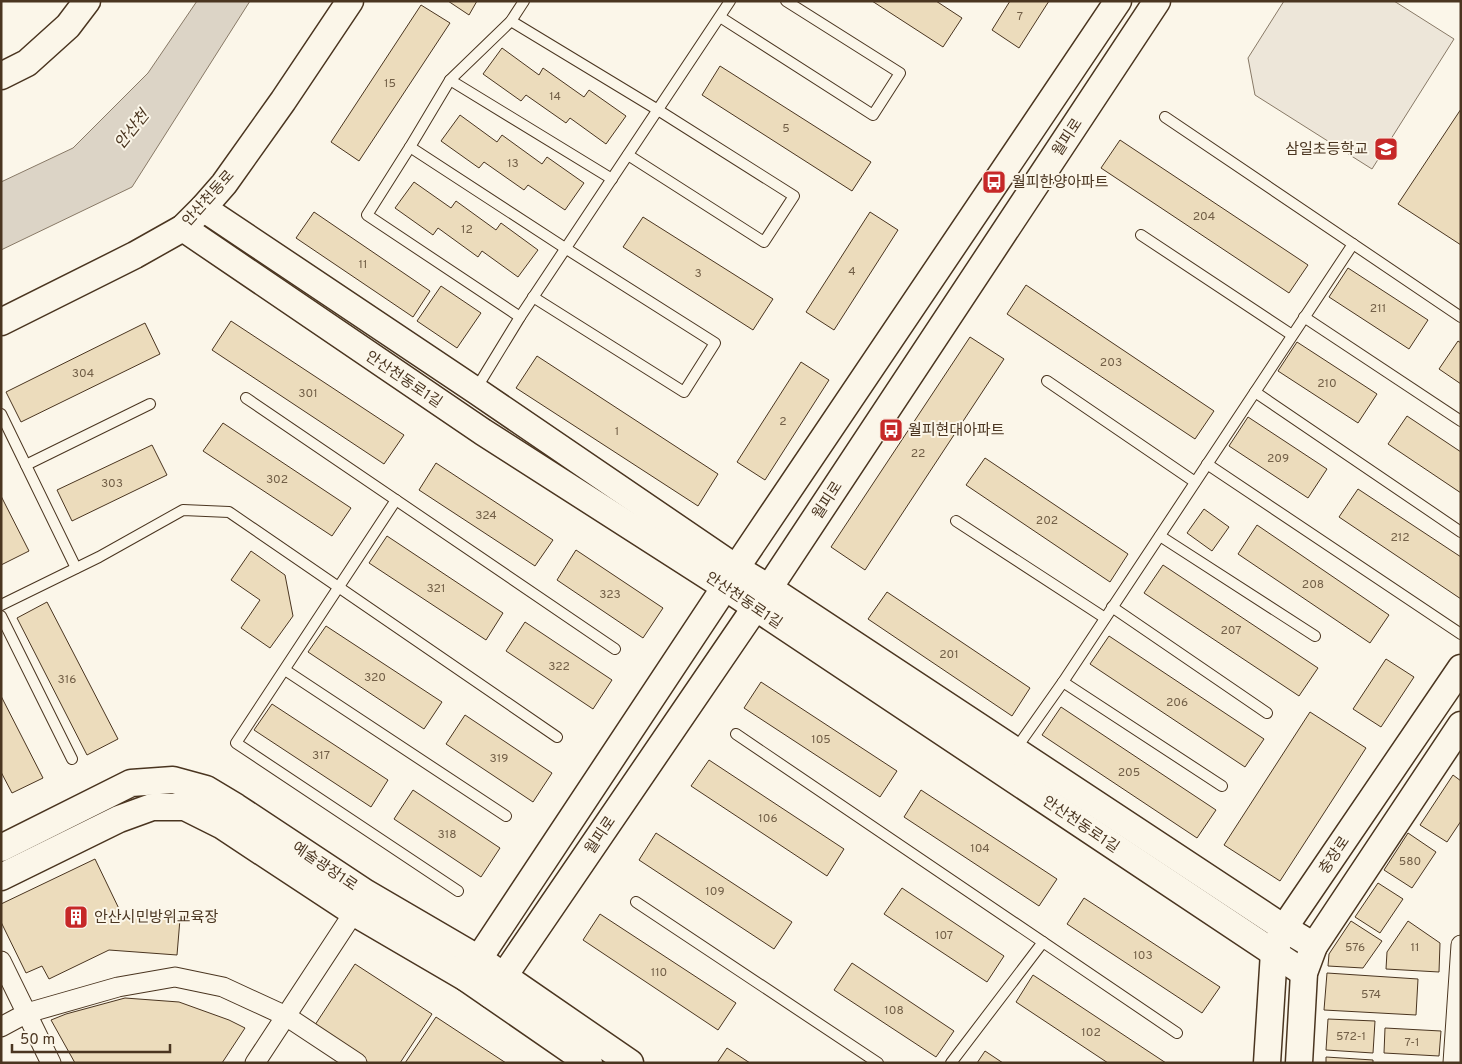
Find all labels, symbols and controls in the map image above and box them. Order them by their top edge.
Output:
house number: 7 [1017,9,1023,25]
house number: 15 [384,76,396,92]
house number: 14 [549,89,561,105]
water label: 안산천 [111,105,156,154]
street label: 월피로 [1049,115,1088,160]
house number: 5 [782,121,790,137]
school or university icon: 삼일초등학교 [1373,136,1399,162]
place label: 삼일초등학교 [1285,140,1368,160]
house number: 13 [507,156,519,172]
street label: 안산천동로 [178,166,239,231]
bus stop icon: 월피한양아파트 [981,169,1007,195]
place label: 월피한양아파트 [1012,174,1109,193]
house number: 204 [1193,209,1215,225]
house number: 12 [461,222,473,238]
house number: 11 [359,257,367,273]
house number: 4 [848,264,856,280]
house number: 3 [694,266,702,282]
house number: 211 [1370,301,1386,317]
street label: 안산천동로1길 [361,347,446,413]
house number: 203 [1100,355,1122,371]
house number: 304 [72,366,94,382]
house number: 210 [1317,376,1337,392]
house number: 301 [298,386,318,402]
house number: 2 [779,414,787,430]
bus stop icon: 월피현대아파트 [878,417,904,443]
place label: 월피현대아파트 [908,421,1005,441]
house number: 1 [615,424,619,440]
house number: 22 [911,446,925,462]
house number: 209 [1267,451,1289,467]
house number: 302 [266,472,288,488]
house number: 303 [101,476,123,492]
street label: 월피로 [809,478,848,523]
house number: 324 [475,508,497,524]
house number: 202 [1036,513,1058,529]
house number: 212 [1390,530,1410,546]
street label: 안산천동로1길 [701,568,786,634]
house number: 208 [1302,577,1324,593]
house number: 321 [427,581,445,597]
house number: 323 [599,587,621,603]
house number: 207 [1221,623,1241,639]
house number: 201 [939,647,959,663]
house number: 322 [548,659,570,675]
house number: 320 [364,670,386,686]
house number: 316 [58,672,76,688]
house number: 206 [1166,695,1188,711]
house number: 105 [811,732,831,748]
house number: 317 [312,748,330,764]
house number: 319 [490,751,508,767]
house number: 205 [1118,765,1140,781]
street label: 안산천동로1길 [1038,792,1123,858]
house number: 106 [758,811,778,827]
street label: 월피로 [582,813,621,858]
house number: 318 [437,827,457,843]
street label: 충장로 [1316,833,1355,878]
street label: 예술광장1로 [288,839,360,896]
house number: 104 [970,841,990,857]
house number: 580 [1399,854,1421,870]
house number: 109 [705,884,725,900]
building icon: 안산시민방위교육장 [63,904,89,930]
place label: 안산시민방위교육장 [94,909,218,928]
house number: 107 [935,928,953,944]
house number: 576 [1345,940,1365,956]
house number: 11 [1411,940,1419,956]
house number: 103 [1133,948,1153,964]
house number: 110 [651,965,667,981]
house number: 574 [1361,987,1381,1003]
house number: 108 [884,1003,904,1019]
scale bar [12,1022,170,1054]
house number: 102 [1081,1025,1101,1041]
house number: 572-1 [1336,1029,1366,1045]
text: 50 m [20,1031,55,1050]
house number: 7-1 [1405,1035,1419,1051]

